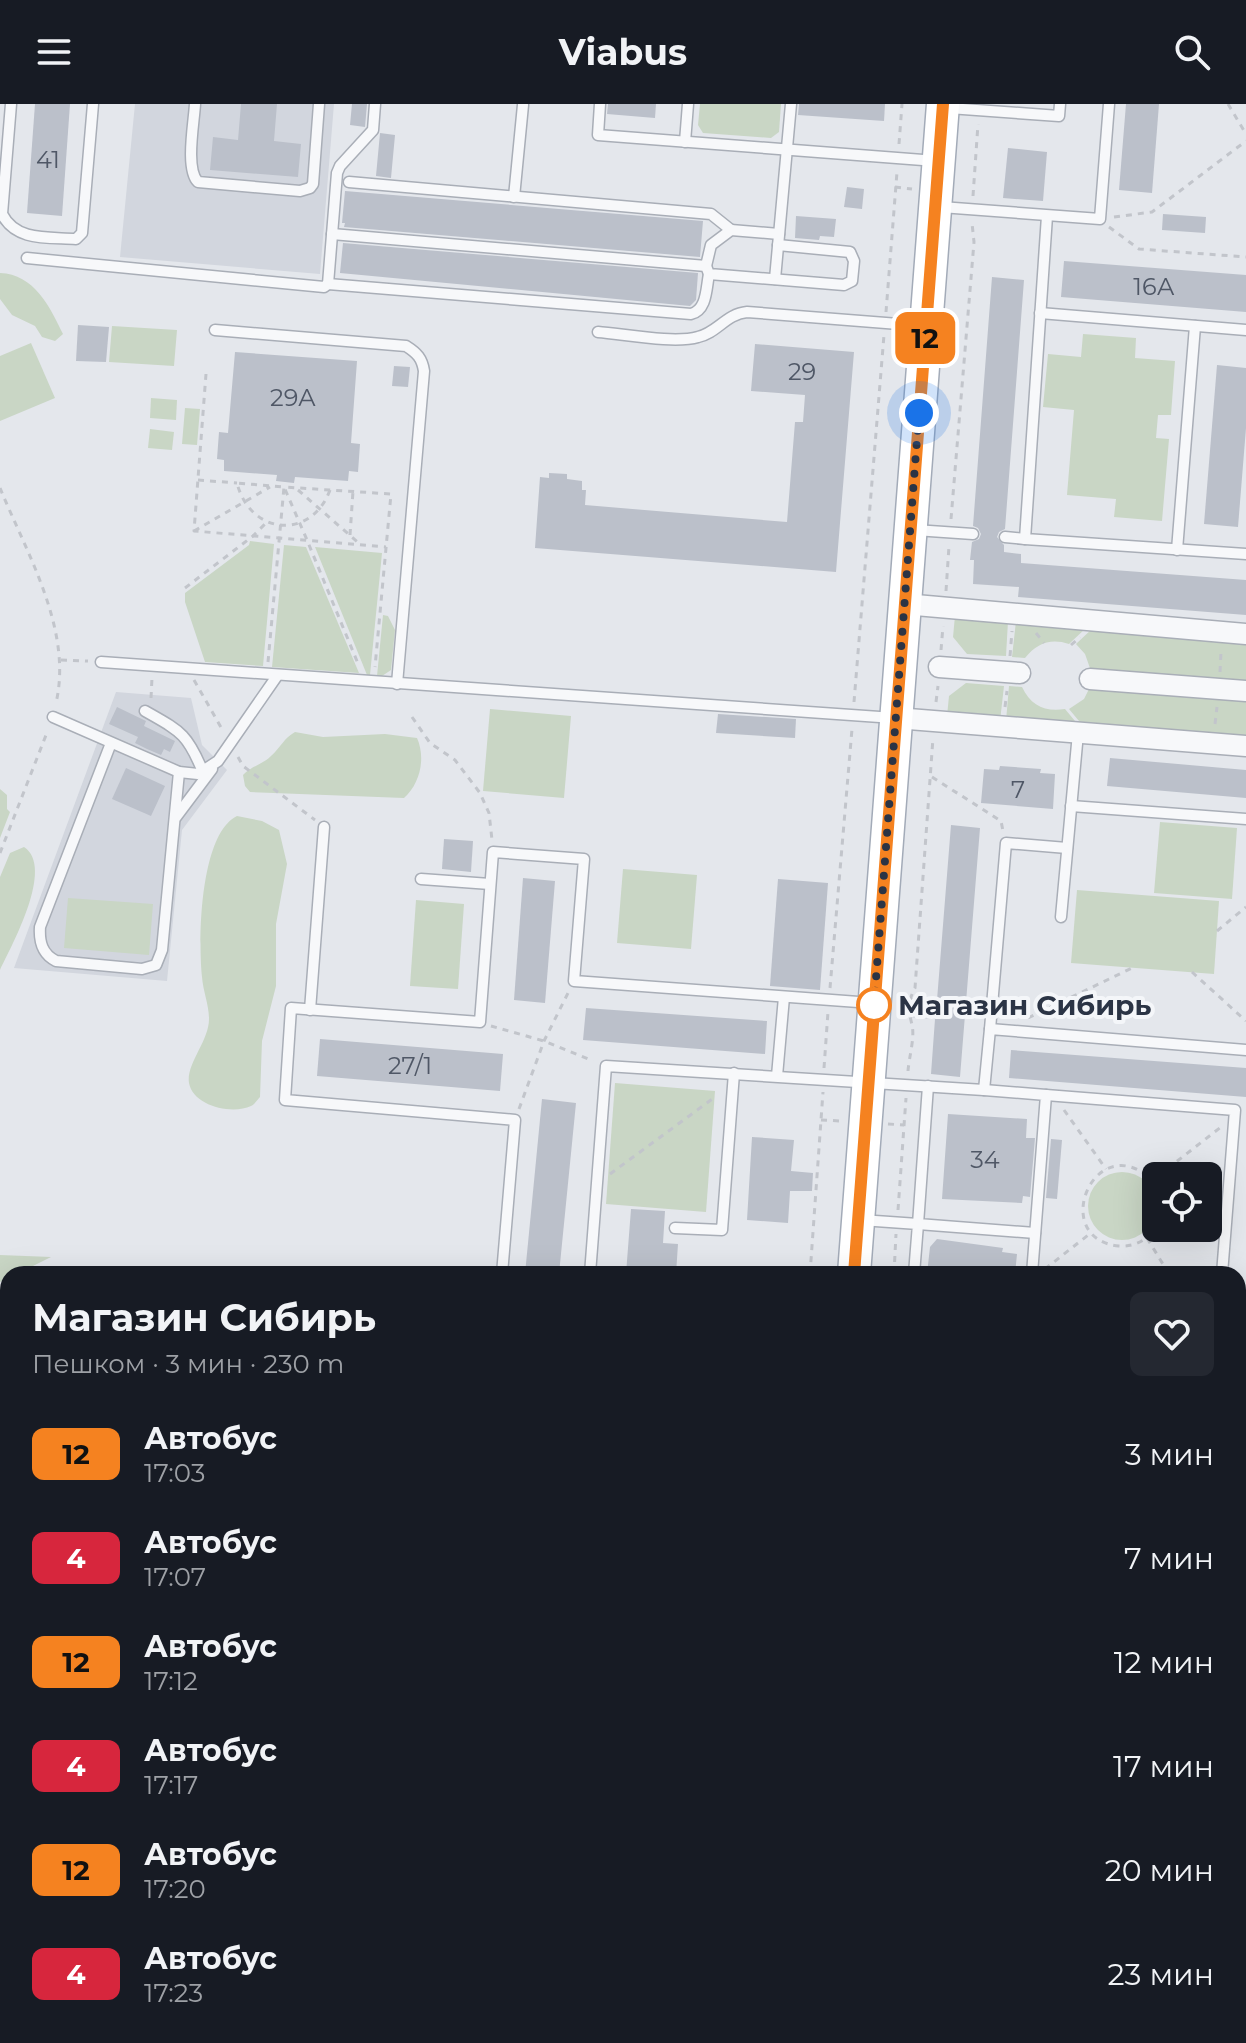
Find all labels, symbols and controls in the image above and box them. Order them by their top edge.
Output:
icon: menu [32,30,76,74]
text: Viabus [559,30,687,74]
icon: search [1170,30,1214,74]
house number: 41 [36,145,60,174]
house number: 16А [1133,272,1175,301]
line badge: 12 [889,312,961,364]
text: 12 [911,321,939,355]
house number: 29 [788,357,816,386]
house number: 29А [270,383,316,412]
your location [899,393,939,433]
house number: 7 [1011,775,1025,804]
marker: Магазин Сибирь [857,988,891,1022]
place label: Магазин Сибирь [898,988,1152,1022]
house number: 27/1 [388,1051,432,1080]
house number: 34 [970,1145,1000,1174]
map controls [1142,1162,1222,1242]
button: locate [1142,1162,1222,1242]
button: heart [1130,1292,1214,1376]
text: Магазин Сибирь [32,1294,376,1341]
text: Пешком · 3 мин · 230 m [32,1348,344,1380]
text: Автобус [144,1420,277,1457]
text: 3 мин [1125,1436,1214,1473]
text: 12 [62,1437,90,1471]
text: 17:03 [144,1457,205,1489]
text: Автобус [144,1524,277,1561]
text: 7 мин [1124,1540,1214,1577]
text: 4 [66,1541,86,1575]
text: 17:07 [144,1561,206,1593]
text: Автобус [144,1628,277,1665]
text: 12 мин [1114,1644,1214,1681]
text: 12 [62,1645,90,1679]
text: 17:12 [144,1665,198,1697]
text: Автобус [144,1732,277,1769]
text: 17 мин [1113,1748,1214,1785]
text: 4 [66,1749,86,1783]
text: 17:17 [144,1769,198,1801]
text: Автобус [144,1836,277,1873]
text: 20 мин [1105,1852,1214,1889]
text: 12 [62,1853,90,1887]
text: 17:20 [144,1873,206,1905]
text: Автобус [144,1940,277,1977]
text: 23 мин [1108,1956,1214,1993]
text: 4 [66,1957,86,1991]
text: 17:23 [144,1977,203,2009]

